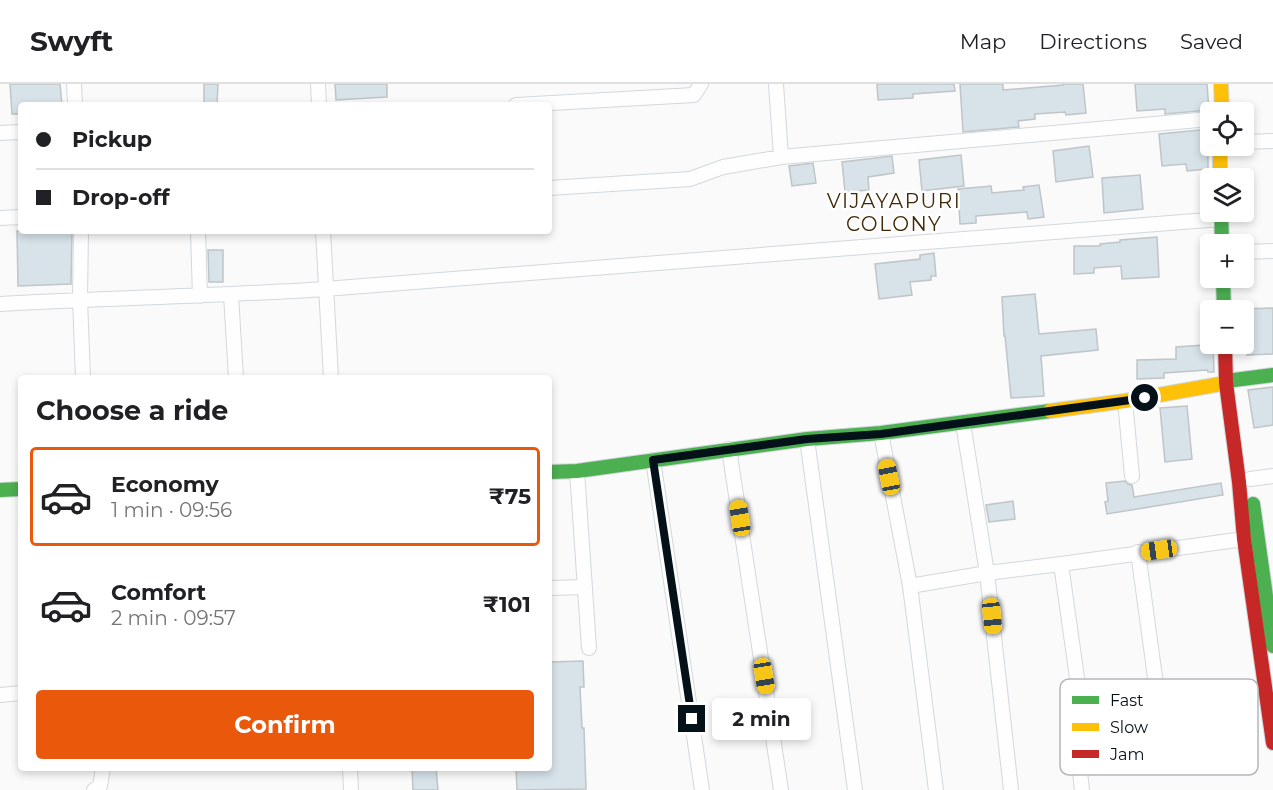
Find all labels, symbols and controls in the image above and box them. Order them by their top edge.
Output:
text: Swyft [30,24,113,58]
text: Map [960,29,1006,54]
text: Directions [1039,29,1147,54]
text: Saved [1180,29,1243,54]
map controls [1200,102,1254,354]
button: locate [1200,102,1254,156]
text: Pickup [72,126,152,153]
button: layers [1200,168,1254,222]
text: Drop-off [72,184,170,211]
district label: VIJAYAPURI COLONY [827,189,961,236]
button: + [1200,234,1254,288]
button: − [1200,300,1254,354]
route start [1131,384,1158,411]
text: Choose a ride [36,394,228,427]
car [877,458,901,496]
icon: car [39,470,93,524]
text: Economy [111,471,219,498]
text: ₹75 [489,483,531,510]
text: 1 min · 09:56 [111,498,232,522]
car [728,499,752,537]
car [1140,539,1178,561]
icon: car [39,578,93,632]
text: Comfort [111,579,206,606]
text: ₹101 [483,591,531,618]
car [981,597,1003,635]
text: 2 min · 09:57 [111,606,236,630]
car [752,657,776,695]
legend [1060,679,1258,775]
button: Confirm [36,690,534,759]
text: Fast [1110,691,1144,710]
callout: 2 min [713,698,812,740]
route end [678,705,705,732]
text: 2 min [732,707,791,731]
text: Slow [1110,718,1148,737]
text: Jam [1109,745,1144,764]

